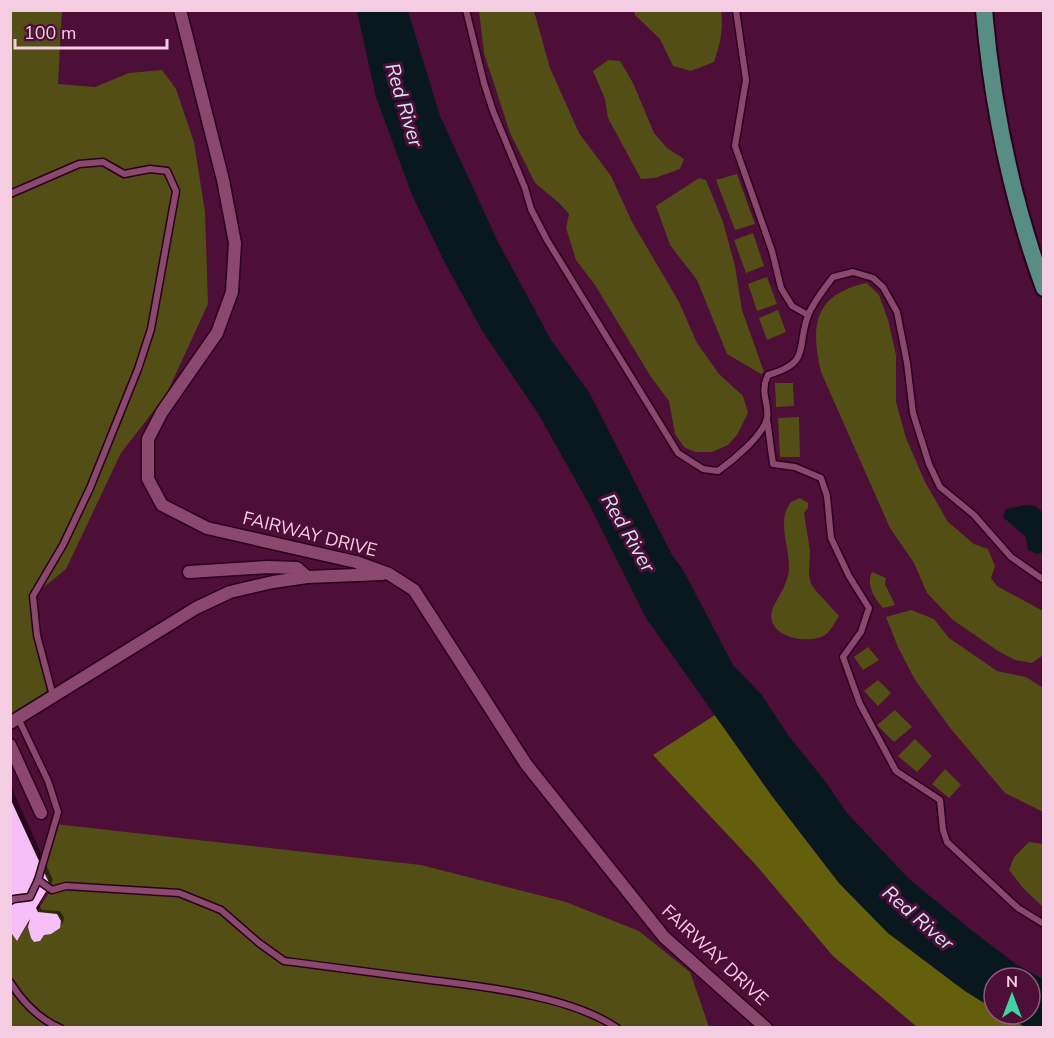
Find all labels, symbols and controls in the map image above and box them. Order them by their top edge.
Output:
scale bar [15,12,166,50]
text: 100 m [24,21,76,45]
water label: Red River [378,60,430,151]
water label: Red River [595,489,662,578]
street label: FAIRWAY DRIVE [240,506,380,562]
water label: Red River [876,879,960,957]
street label: FAIRWAY DRIVE [657,899,773,1011]
north arrow [982,966,1042,1026]
text: N [1006,971,1018,993]

